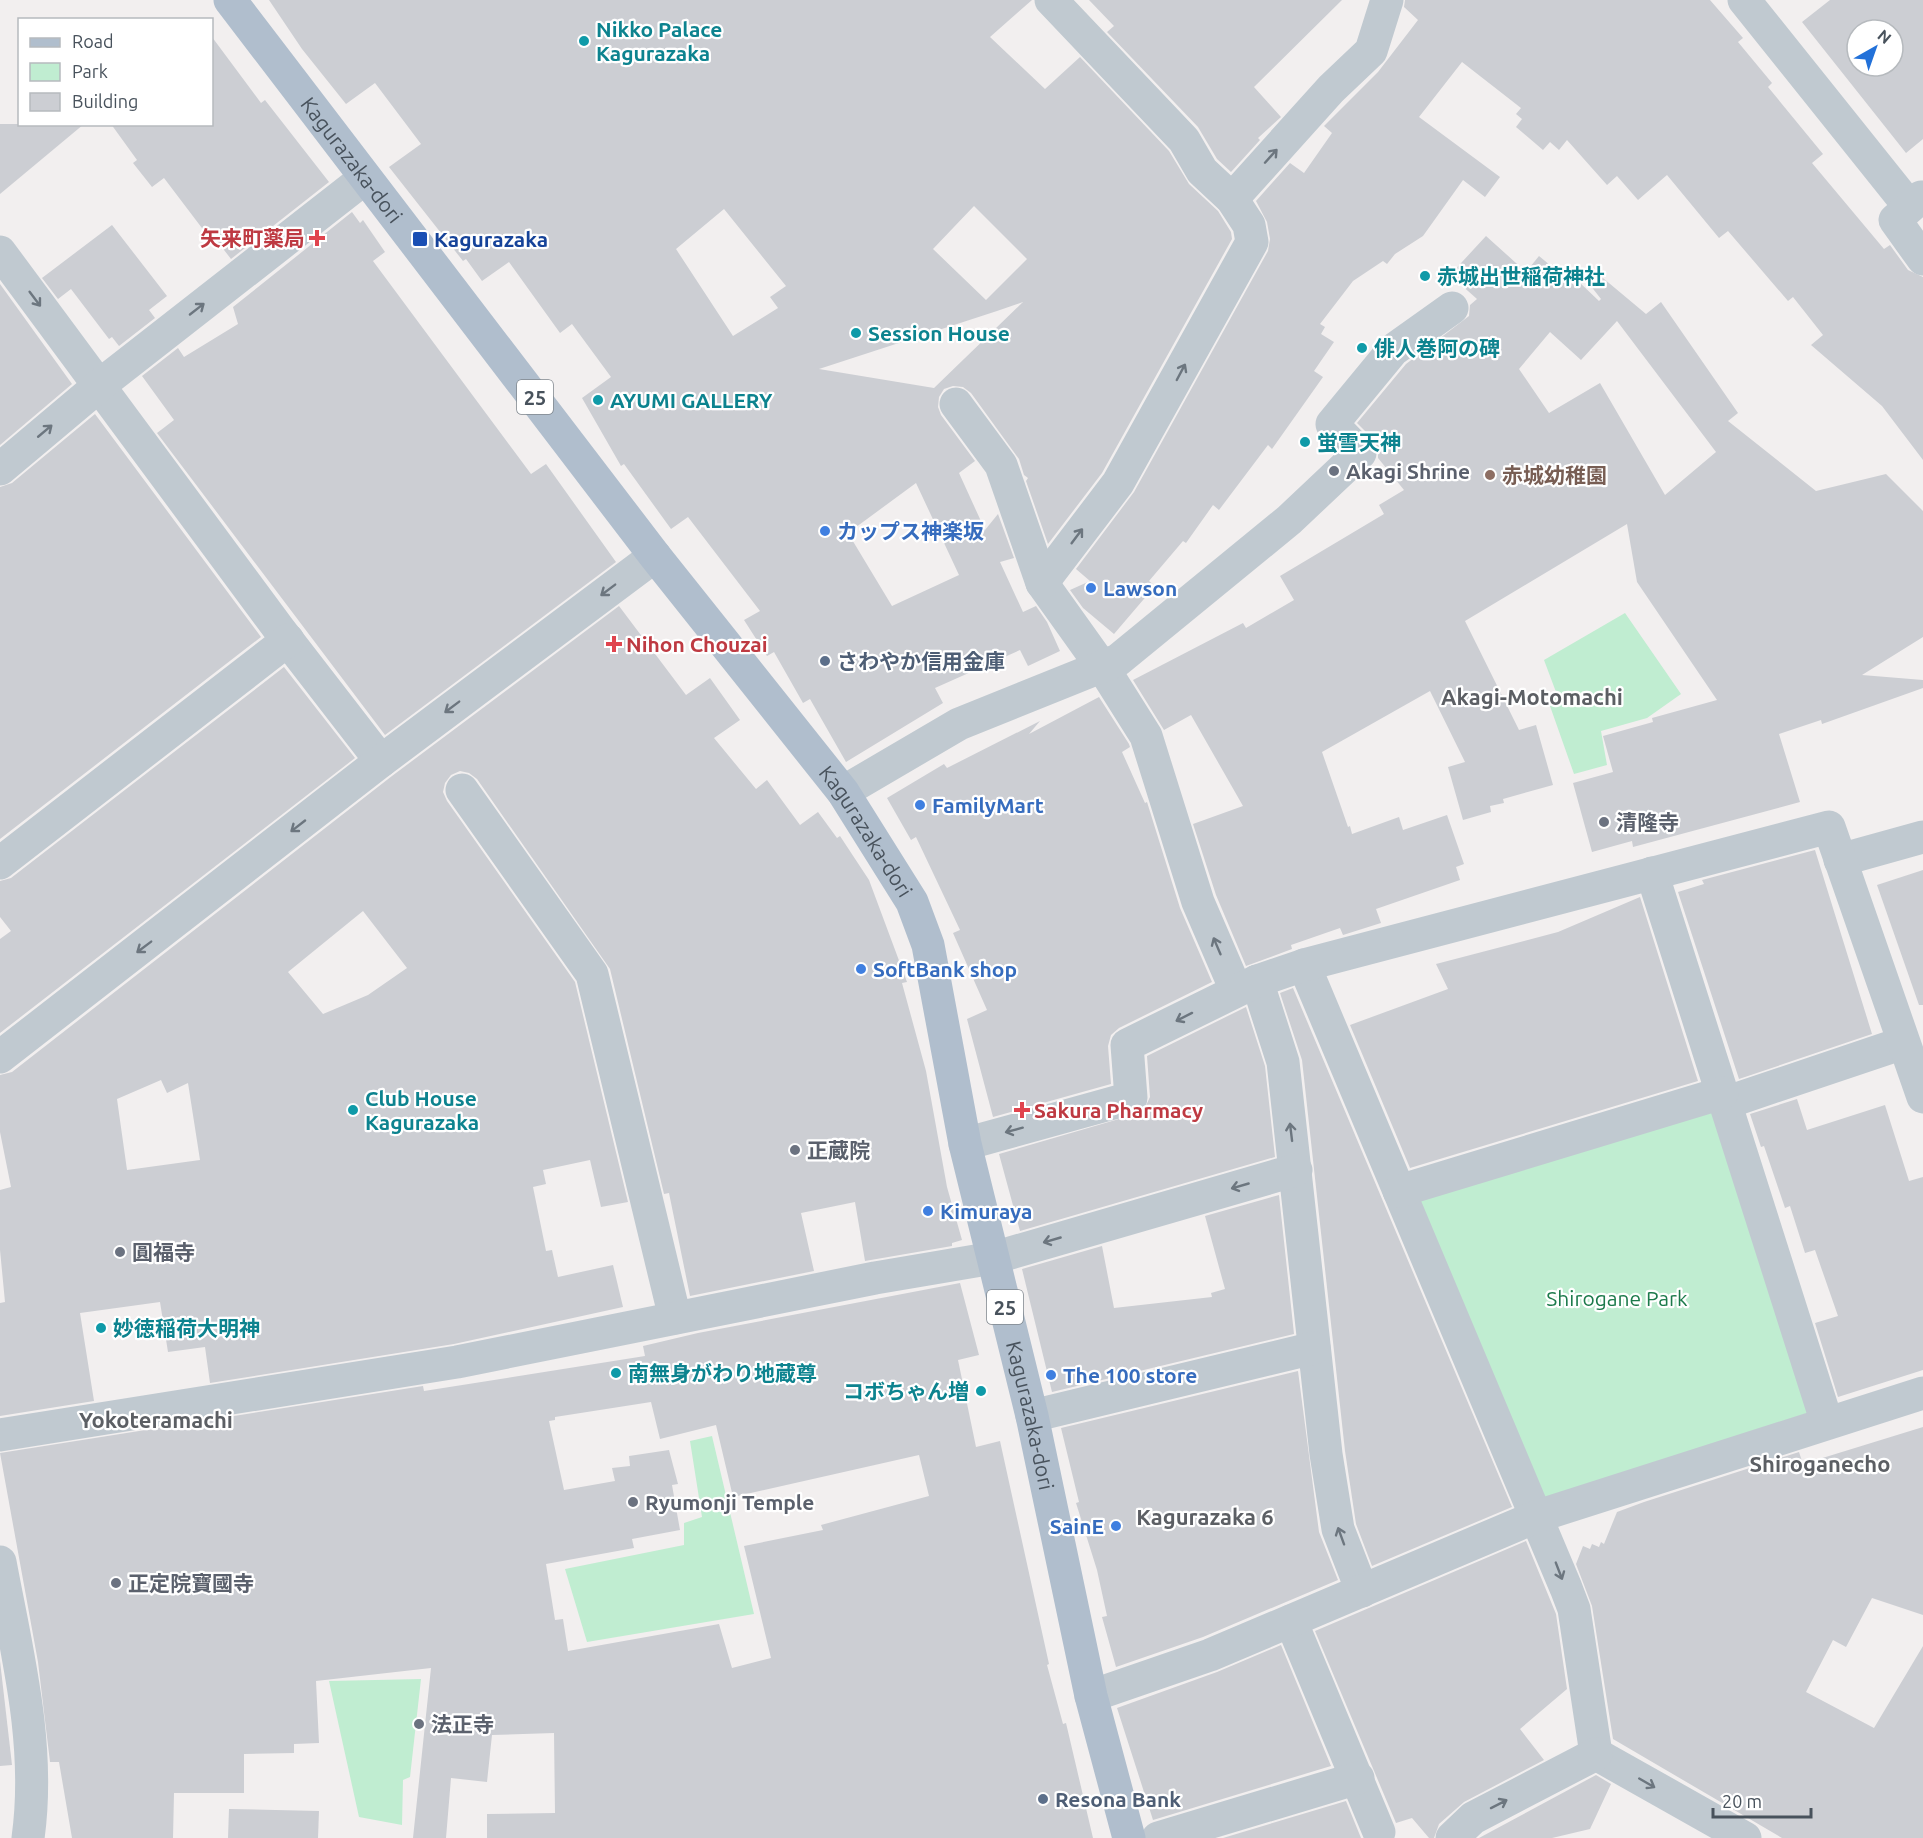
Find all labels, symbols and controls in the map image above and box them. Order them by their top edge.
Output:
place label: Nikko Palace Kagurazaka [596,17,722,65]
legend [18,18,213,126]
north arrow [1845,18,1905,78]
text: N [1874,26,1895,47]
text: Road [72,31,114,51]
marker: Nikko Palace Kagurazaka [577,34,591,48]
text: Park [72,61,108,81]
text: Building [72,91,138,111]
street label: Kagurazaka-dori [296,92,408,227]
one-way arrow [1264,149,1278,164]
place label: 矢来町薬局 [200,226,305,250]
place label: Kagurazaka [434,227,548,251]
marker: Kagurazaka [411,230,429,248]
marker: 矢来町薬局 [310,231,324,245]
place label: 赤城出世稲荷神社 [1437,264,1605,288]
marker: 赤城出世稲荷神社 [1418,269,1432,283]
one-way arrow [29,290,41,306]
one-way arrow [189,303,205,316]
place label: Session House [868,321,1010,345]
marker: Session House [849,326,863,340]
place label: 俳人巻阿の碑 [1374,336,1500,360]
marker: 俳人巻阿の碑 [1355,341,1369,355]
one-way arrow [1175,364,1187,381]
road number: 25 [517,380,553,414]
place label: AYUMI GALLERY [610,388,773,412]
marker: AYUMI GALLERY [591,393,605,407]
one-way arrow [37,425,53,438]
place label: 蛍雪天神 [1317,430,1401,454]
marker: 蛍雪天神 [1298,435,1312,449]
place label: Akagi Shrine [1346,459,1470,483]
place label: 赤城幼稚園 [1502,463,1607,487]
marker: Akagi Shrine [1327,464,1341,478]
marker: 赤城幼稚園 [1483,468,1497,482]
place label: カップス神楽坂 [837,519,984,543]
marker: カップス神楽坂 [818,524,832,538]
one-way arrow [1071,529,1084,545]
place label: Lawson [1103,576,1177,600]
marker: Lawson [1084,581,1098,595]
one-way arrow [601,584,617,597]
place label: Nihon Chouzai [626,632,768,656]
marker: Nihon Chouzai [607,637,621,651]
place label: さわやか信用金庫 [837,649,1005,673]
marker: さわやか信用金庫 [818,654,832,668]
district label: Akagi-Motomachi [1441,684,1623,709]
one-way arrow [445,701,461,714]
street label: Kagurazaka-dori [815,761,918,901]
place label: FamilyMart [932,793,1044,817]
marker: FamilyMart [913,798,927,812]
place label: 清隆寺 [1616,810,1679,834]
marker: 清隆寺 [1597,815,1611,829]
one-way arrow [290,820,306,833]
one-way arrow [1211,937,1222,956]
one-way arrow [137,940,153,953]
place label: SoftBank shop [873,957,1017,981]
marker: SoftBank shop [854,962,868,976]
one-way arrow [1176,1011,1193,1023]
place label: Club House Kagurazaka [365,1086,479,1134]
place label: Sakura Pharmacy [1034,1098,1203,1122]
marker: Club House Kagurazaka [346,1103,360,1117]
marker: Sakura Pharmacy [1015,1103,1029,1117]
one-way arrow [1285,1123,1296,1143]
one-way arrow [1005,1125,1024,1136]
place label: 正蔵院 [807,1138,870,1162]
marker: 正蔵院 [788,1143,802,1157]
one-way arrow [1231,1181,1250,1192]
place label: Kimuraya [940,1199,1033,1223]
marker: Kimuraya [921,1204,935,1218]
one-way arrow [1043,1235,1062,1246]
place label: 圓福寺 [132,1240,195,1264]
marker: 圓福寺 [113,1245,127,1259]
park label: Shirogane Park [1546,1286,1688,1310]
road number: 25 [987,1290,1023,1324]
place label: 妙徳稲荷大明神 [113,1316,260,1340]
marker: 妙徳稲荷大明神 [94,1321,108,1335]
street label: Kagurazaka-dori [1002,1339,1059,1492]
place label: 南無身がわり地蔵尊 [628,1361,817,1385]
place label: The 100 store [1063,1363,1197,1387]
marker: 南無身がわり地蔵尊 [609,1366,623,1380]
marker: The 100 store [1044,1368,1058,1382]
place label: コボちゃん増 [843,1379,969,1403]
marker: コボちゃん増 [974,1384,988,1398]
district label: Yokoteramachi [79,1407,233,1432]
district label: Shiroganecho [1750,1451,1890,1476]
place label: Ryumonji Temple [645,1490,814,1514]
marker: Ryumonji Temple [626,1495,640,1509]
district label: Kagurazaka 6 [1136,1504,1274,1529]
place label: SainE [1050,1514,1104,1538]
marker: SainE [1109,1519,1123,1533]
one-way arrow [1335,1528,1346,1546]
one-way arrow [1555,1561,1566,1580]
place label: 正定院寶國寺 [128,1571,254,1595]
marker: 正定院寶國寺 [109,1576,123,1590]
place label: 法正寺 [431,1712,494,1736]
marker: 法正寺 [412,1717,426,1731]
one-way arrow [1638,1778,1655,1790]
scale bar [1713,1781,1810,1819]
place label: Resona Bank [1055,1787,1181,1811]
text: 20 m [1722,1791,1762,1811]
marker: Resona Bank [1036,1792,1050,1806]
one-way arrow [1490,1798,1507,1810]

